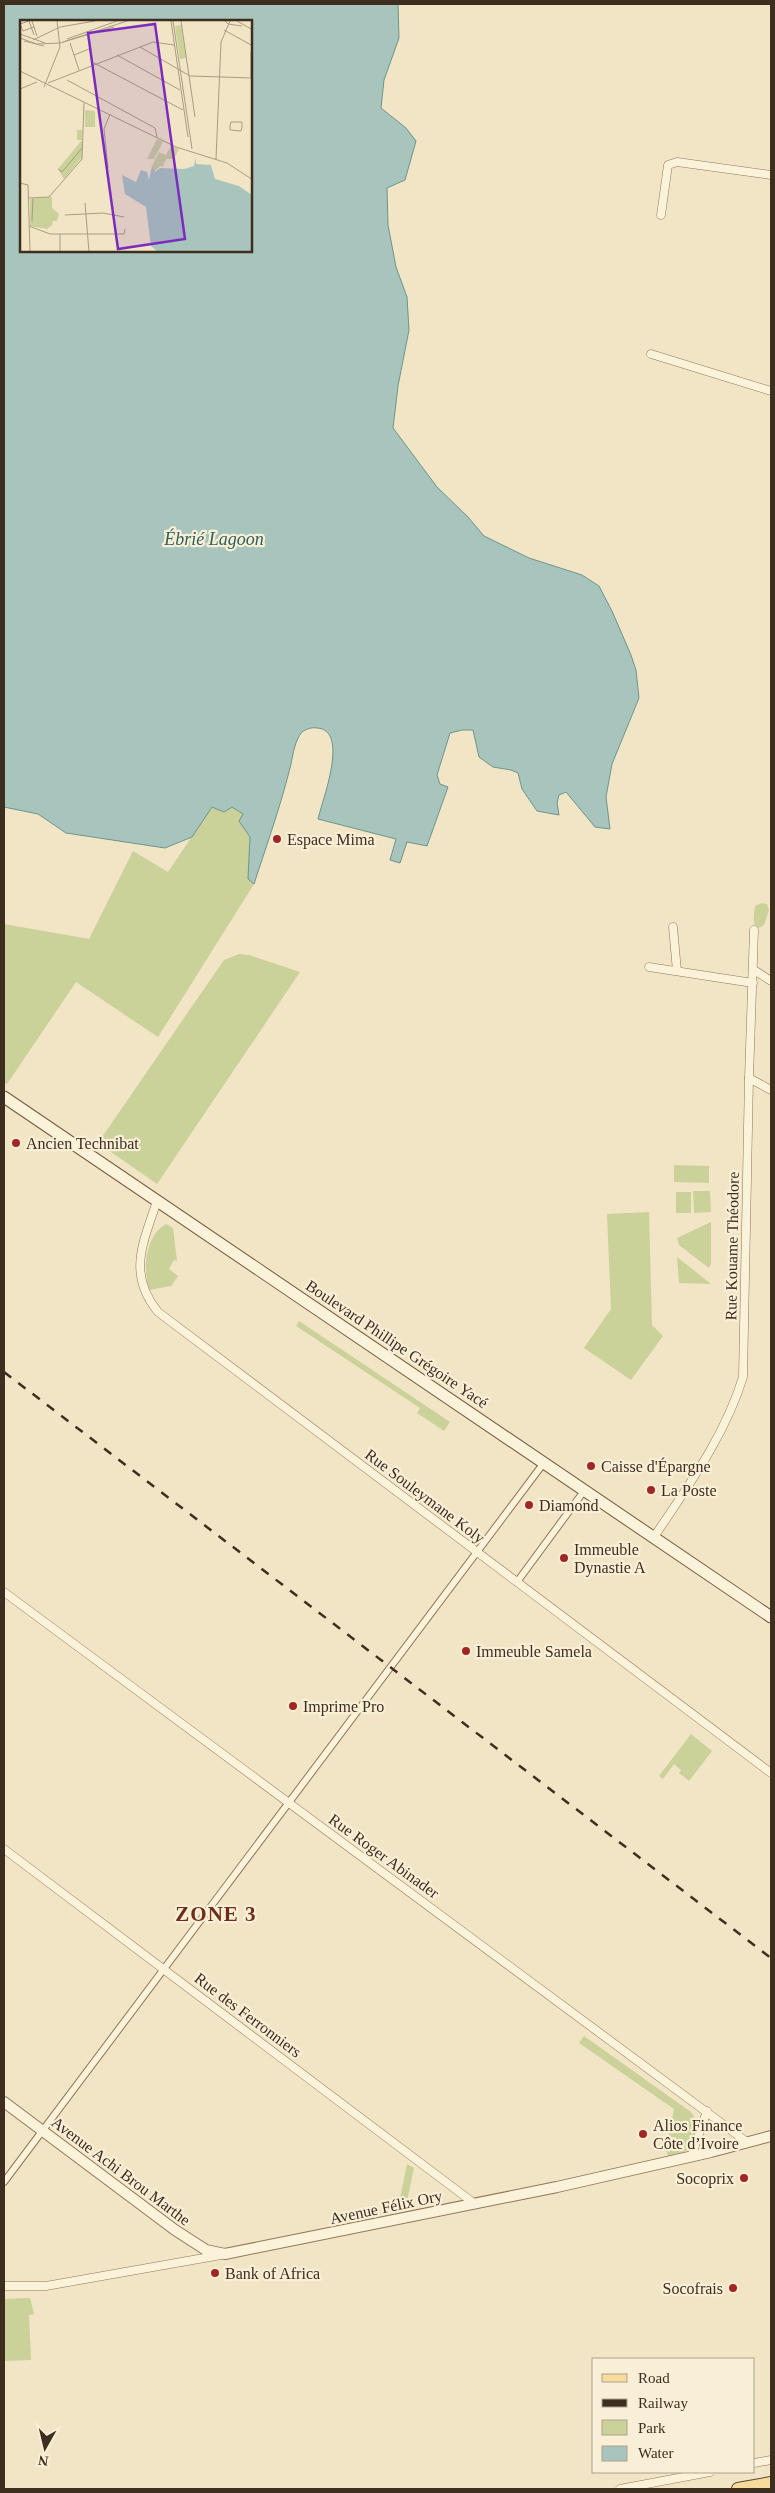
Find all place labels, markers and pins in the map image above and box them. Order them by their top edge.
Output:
place label: Espace Mima [287,831,375,849]
marker: Espace Mima [271,833,283,845]
place label: Ancien Technibat [26,1135,139,1152]
marker: Ancien Technibat [10,1137,22,1149]
place label: Caisse d'Épargne [601,1457,711,1476]
marker: Caisse d'Épargne [585,1460,597,1472]
place label: La Poste [661,1482,717,1499]
marker: La Poste [645,1484,657,1496]
place label: Diamond [539,1497,599,1514]
marker: Diamond [523,1499,535,1511]
place label: Immeuble Dynastie A [574,1541,646,1577]
marker: Immeuble Dynastie A [558,1552,570,1564]
place label: Immeuble Samela [476,1643,592,1660]
marker: Immeuble Samela [460,1645,472,1657]
place label: Imprime Pro [303,1698,384,1716]
marker: Imprime Pro [287,1700,299,1712]
place label: Alios Finance Côte d’Ivoire [653,2117,742,2152]
marker: Alios Finance Côte d’Ivoire [637,2128,649,2140]
place label: Socoprix [676,2170,734,2188]
marker: Socoprix [738,2172,750,2184]
place label: Bank of Africa [225,2265,320,2282]
marker: Bank of Africa [209,2267,221,2279]
place label: Socofrais [663,2280,723,2297]
marker: Socofrais [727,2282,739,2294]

